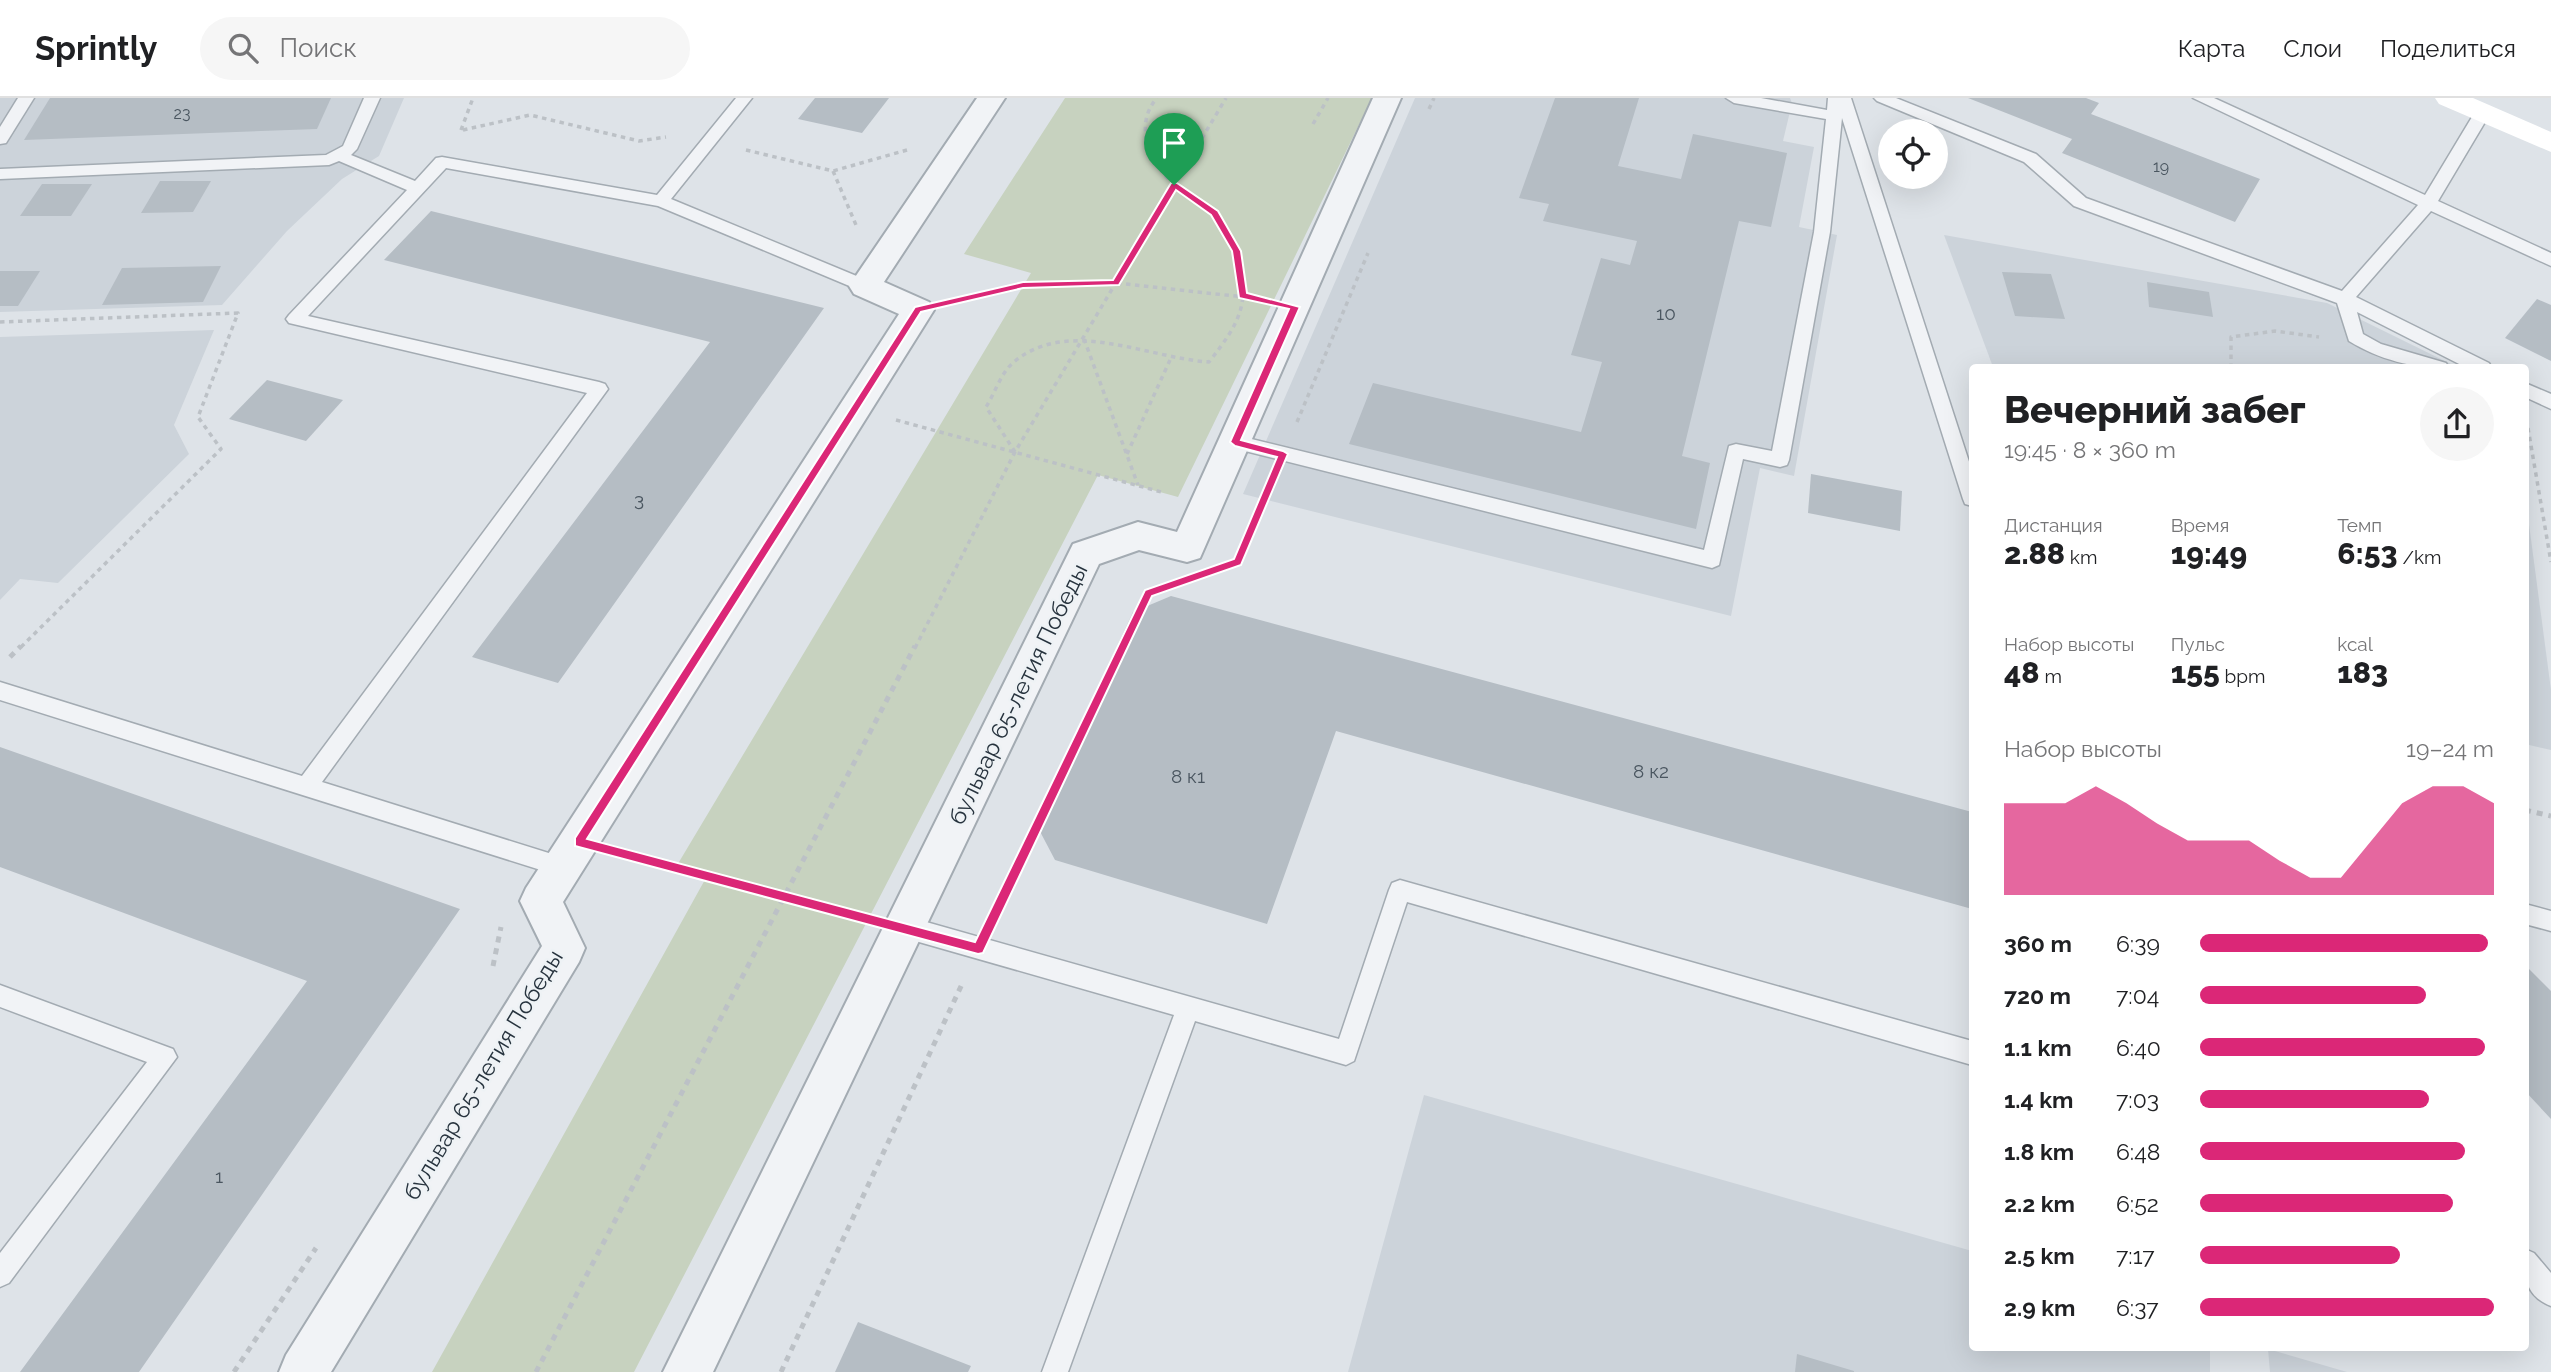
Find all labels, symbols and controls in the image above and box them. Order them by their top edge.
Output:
search box [200,17,690,80]
text: Sprintly [35,29,158,68]
icon: search [224,29,262,67]
text: Поиск [280,33,357,63]
text: Карта [2178,34,2245,63]
text: Слои [2283,34,2342,63]
text: Поделиться [2380,34,2516,63]
house number: 23 [174,104,190,123]
pin [1144,113,1204,185]
map controls [1878,119,1948,189]
button: locate [1878,119,1948,189]
icon: arrive [1155,124,1193,162]
house number: 19 [2153,157,2169,176]
house number: 10 [1656,302,1676,324]
text: Вечерний забег [2004,387,2306,432]
button: share [2420,387,2494,461]
text: 19:45 · 8 × 360 m [2004,436,2176,463]
house number: 3 [634,488,644,510]
text: Дистанция [2004,514,2103,536]
text: Время [2171,514,2229,536]
text: Темп [2337,514,2382,536]
text: 2.88 [2004,536,2065,571]
text: 19:49 [2171,536,2247,571]
text: 6:53 [2337,536,2398,571]
text: km [2065,546,2097,568]
text: /km [2398,546,2441,568]
street label: бульвар 65-летия Победы [943,559,1093,829]
text: Набор высоты [2004,633,2134,655]
text: Пульс [2171,633,2225,655]
text: kcal [2337,633,2373,655]
text: 48 [2004,655,2040,690]
text: 155 [2171,655,2220,690]
text: 183 [2337,655,2388,690]
text: m [2040,665,2062,687]
text: bpm [2220,665,2265,687]
text: Набор высоты [2004,735,2162,762]
text: 19–24 m [2406,735,2494,762]
house number: 8 к2 [1633,760,1669,782]
house number: 8 к1 [1171,765,1205,787]
text: 360 m [2004,930,2072,957]
text: 6:39 [2116,930,2160,957]
street label: бульвар 65-летия Победы [397,945,568,1205]
text: 720 m [2004,982,2071,1009]
text: 7:04 [2116,982,2159,1009]
text: 1.1 km [2004,1034,2072,1061]
text: 6:40 [2116,1034,2161,1061]
text: 1.4 km [2004,1086,2073,1113]
text: 7:03 [2116,1086,2159,1113]
text: 1.8 km [2004,1138,2074,1165]
text: 6:48 [2116,1138,2160,1165]
house number: 1 [215,1165,223,1187]
text: 2.2 km [2004,1190,2075,1217]
text: 6:52 [2116,1190,2159,1217]
text: 2.5 km [2004,1242,2075,1269]
text: 7:17 [2116,1242,2155,1269]
text: 2.9 km [2004,1294,2075,1321]
text: 6:37 [2116,1294,2159,1321]

